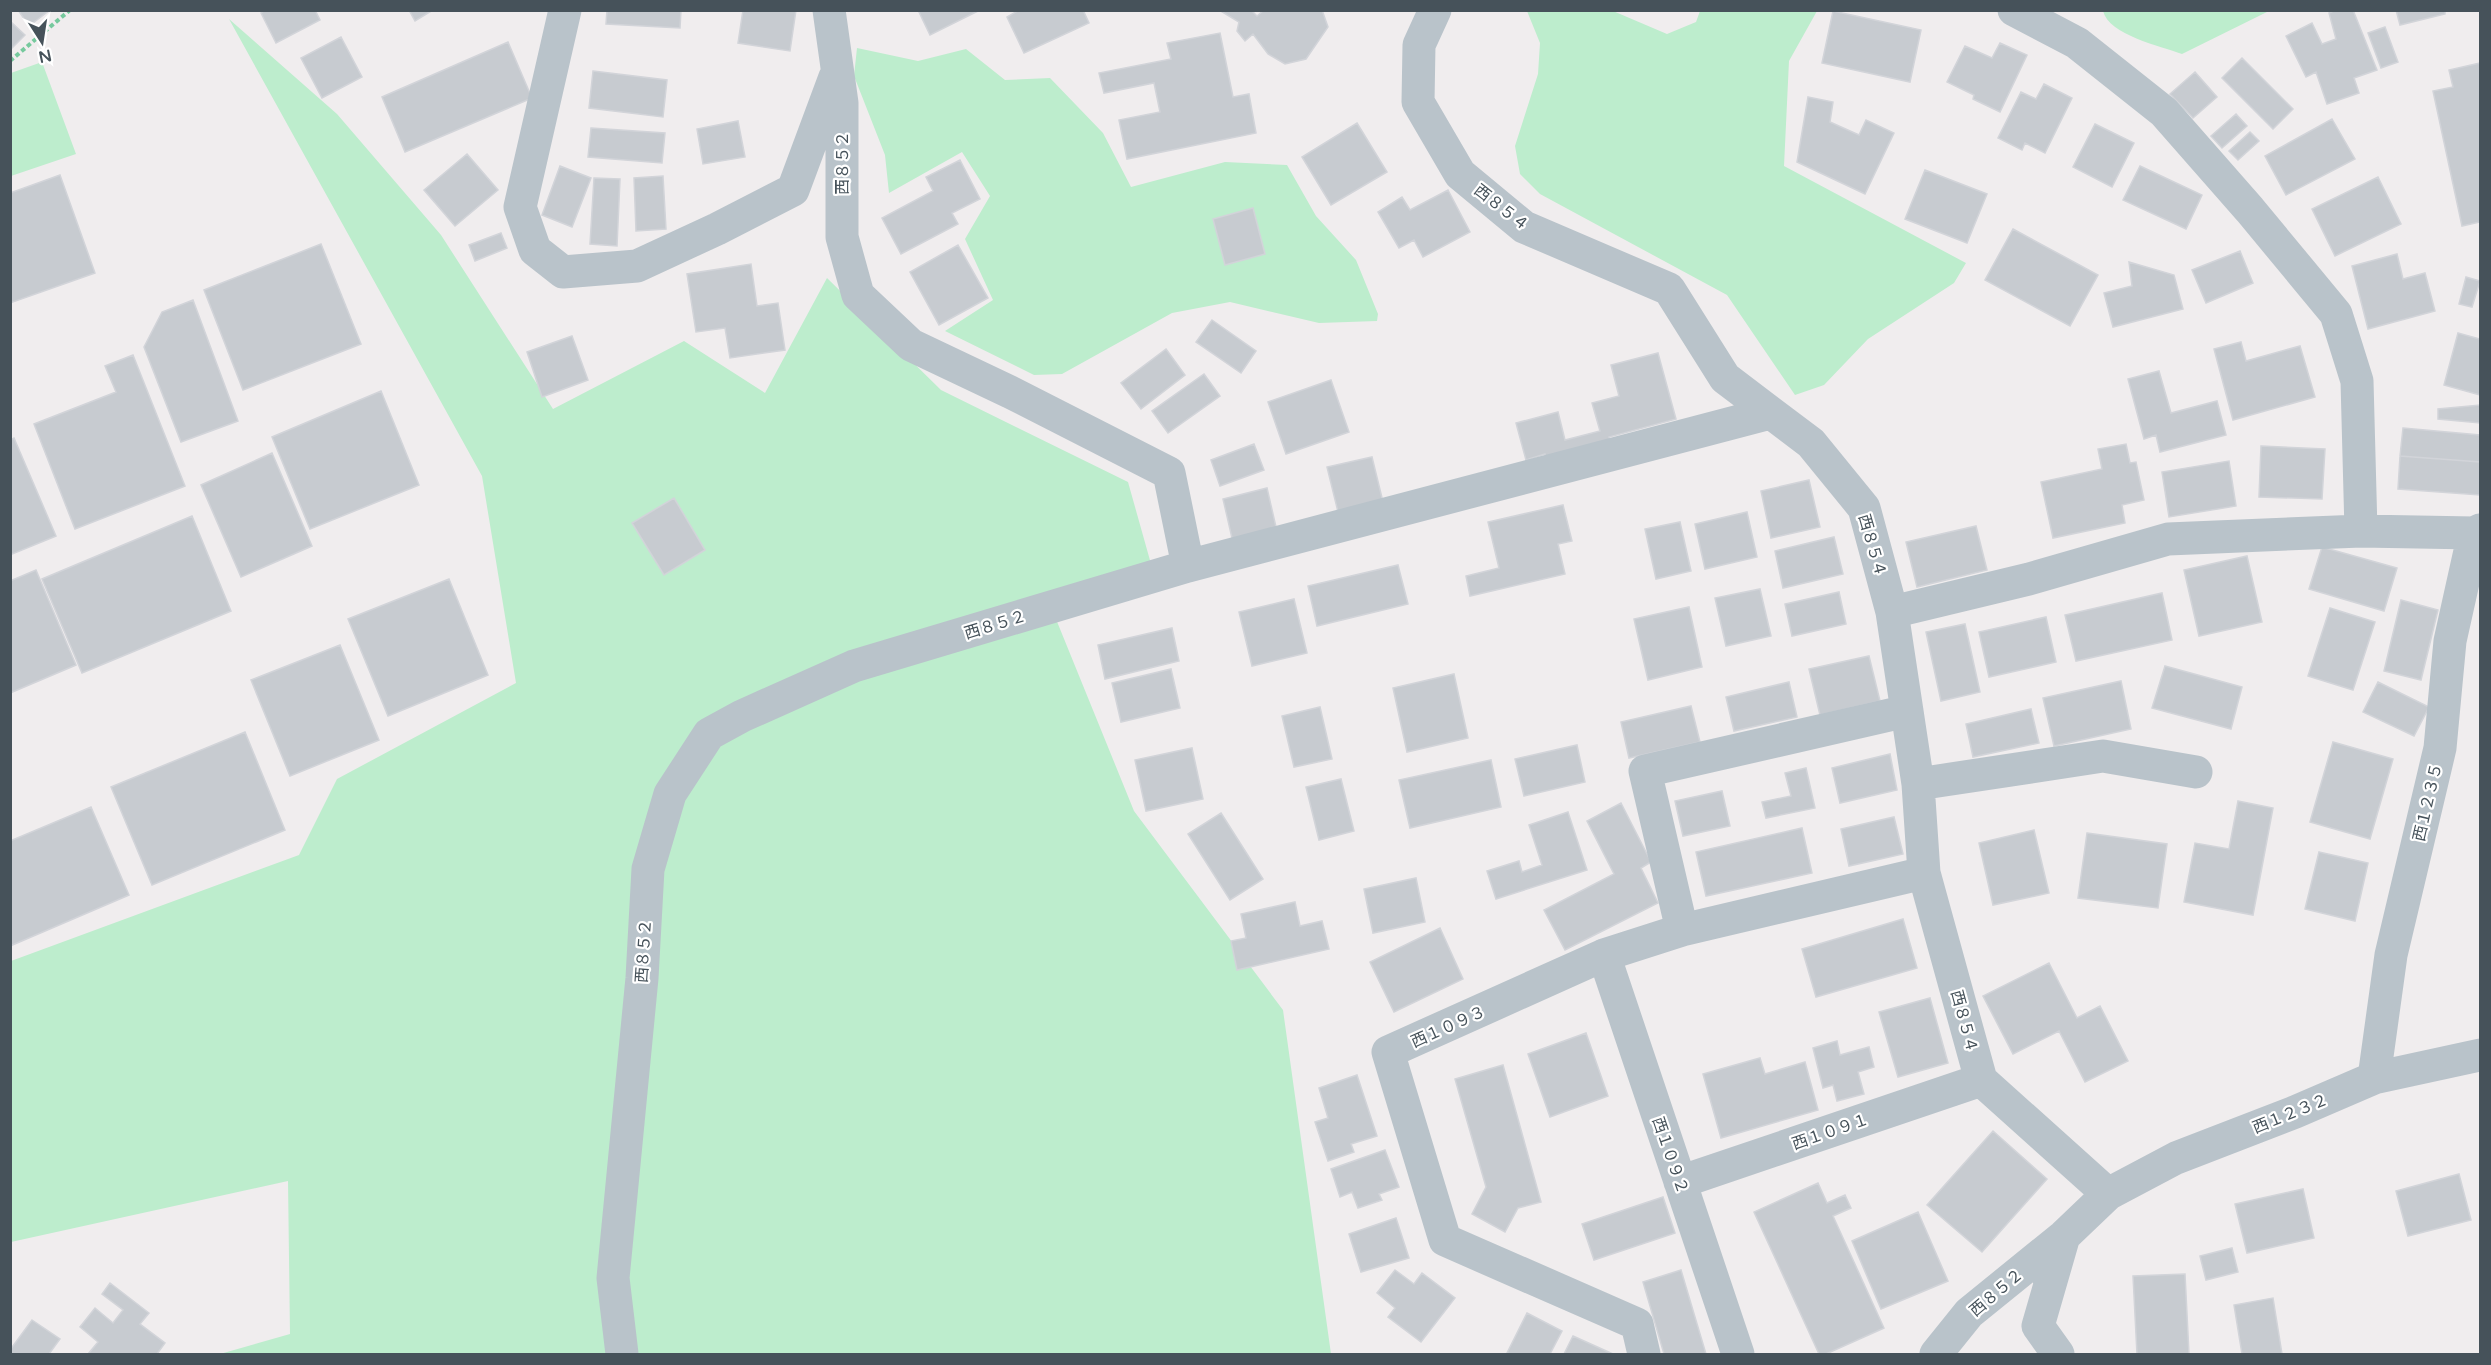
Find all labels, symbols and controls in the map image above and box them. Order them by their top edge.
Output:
north arrow [12,12,72,72]
text: N [37,45,53,67]
street label: 西８５２ [833,131,853,195]
street label: 西８５４ [1470,180,1533,235]
street label: 西８５４ [1854,512,1890,579]
street label: 西８５２ [962,606,1029,644]
street label: 西１２３５ [2409,761,2447,843]
street label: 西８５２ [632,918,656,984]
street label: 西８５４ [1946,988,1982,1055]
street label: 西１０９３ [1408,1002,1489,1052]
street label: 西１２３２ [2250,1090,2331,1138]
street label: 西１０９１ [1789,1109,1871,1154]
street label: 西１０９２ [1648,1114,1693,1196]
street label: 西８５２ [1966,1265,2028,1321]

